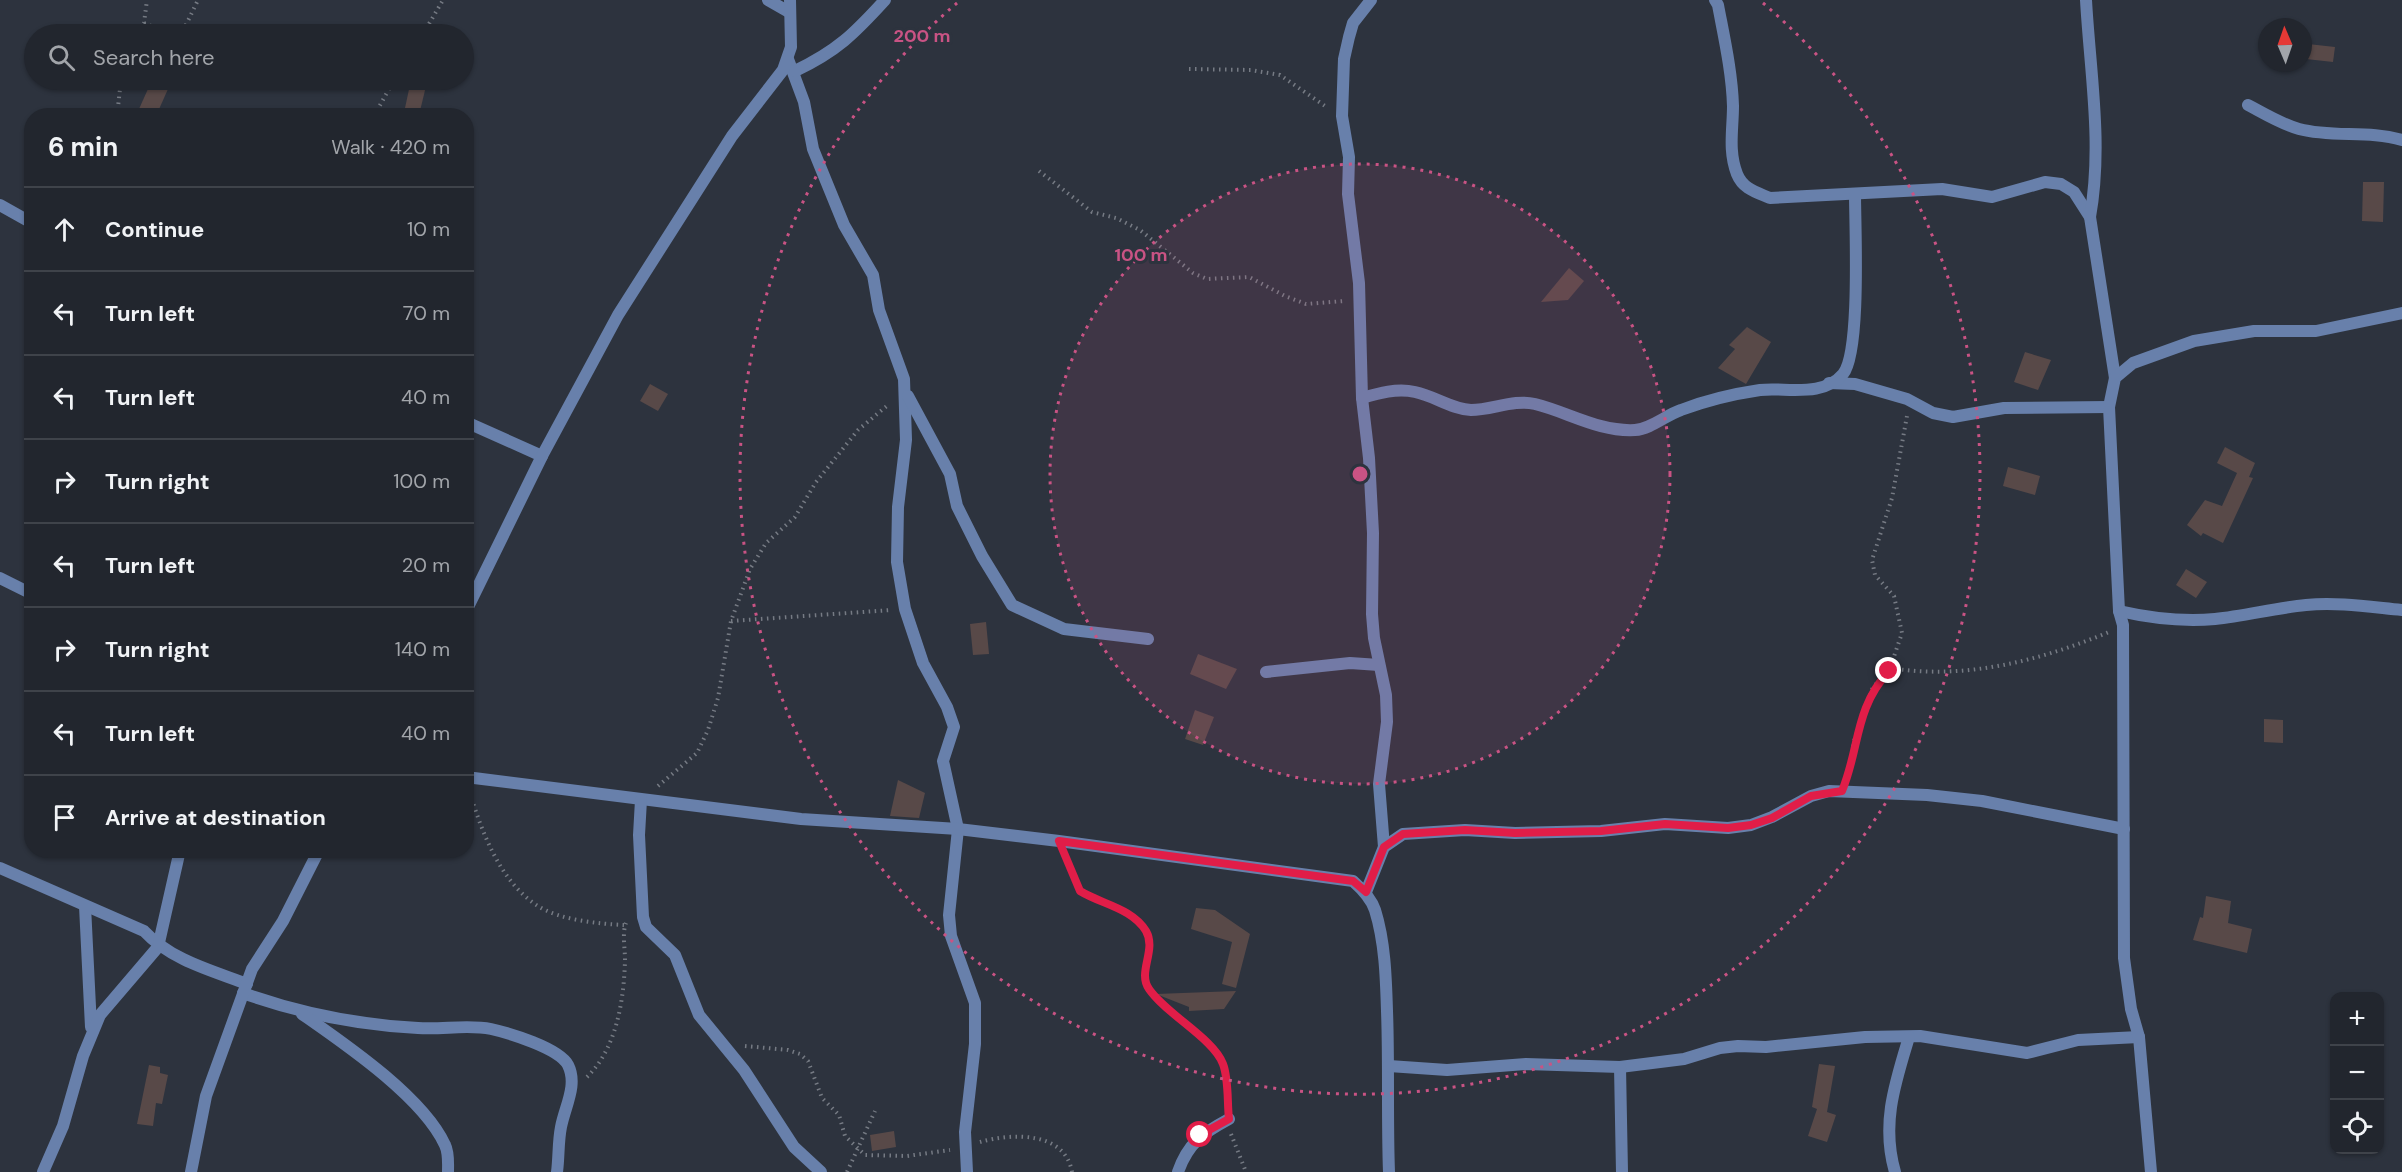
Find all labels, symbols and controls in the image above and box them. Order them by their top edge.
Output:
north arrow [2258,18,2312,72]
search box [24,24,474,90]
text: 200 m [894,24,950,48]
icon: search [45,41,78,74]
text: Search here [93,43,214,72]
text: 6 min [48,130,118,164]
text: Walk · 420 m [331,134,450,160]
icon: ahead [48,213,81,246]
text: Continue [105,215,204,244]
text: 10 m [407,216,450,242]
text: 100 m [1114,243,1168,267]
icon: left [48,297,81,330]
text: Turn left [105,299,195,328]
text: 70 m [403,300,450,326]
icon: left [48,381,81,414]
text: Turn left [105,383,195,412]
text: 40 m [401,384,450,410]
centre of rings [1350,464,1370,484]
icon: right [48,465,81,498]
text: Turn right [105,467,210,496]
text: 100 m [393,468,450,494]
icon: left [48,549,81,582]
text: Turn left [105,551,195,580]
text: 20 m [402,552,450,578]
icon: right [48,633,81,666]
text: Turn right [105,635,210,664]
text: 140 m [395,636,450,662]
route end [1875,657,1901,683]
icon: left [48,717,81,750]
text: Turn left [105,719,195,748]
text: 40 m [401,720,450,746]
icon: arrive [48,801,81,834]
text: Arrive at destination [105,803,326,832]
map controls [2330,992,2384,1154]
button: + [2330,992,2384,1046]
button: − [2330,1046,2384,1100]
button: locate [2330,1100,2384,1154]
route start [1186,1121,1212,1147]

